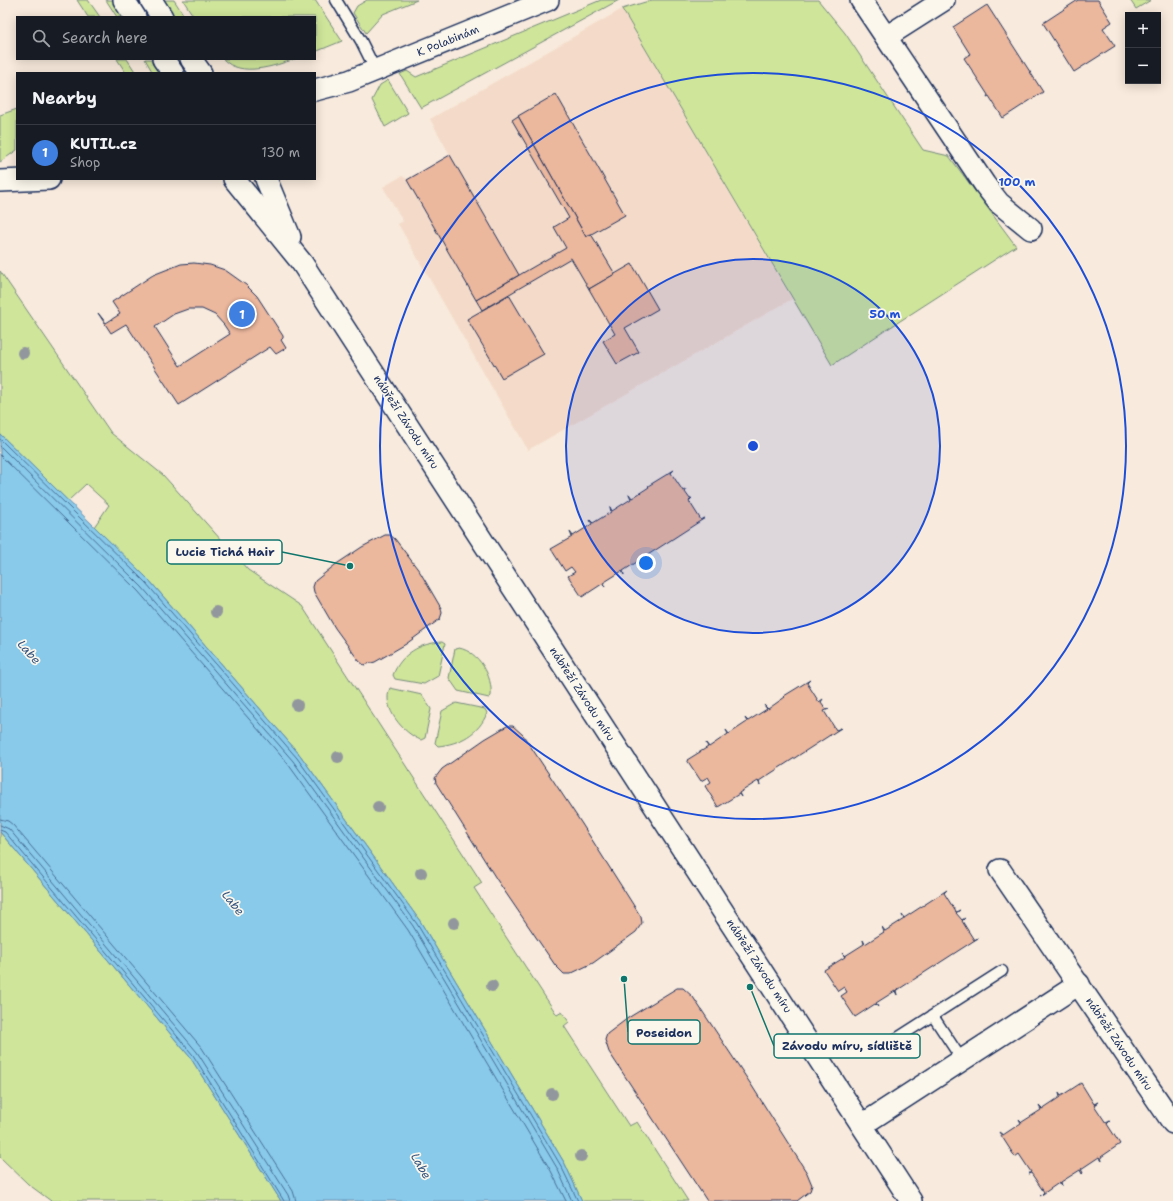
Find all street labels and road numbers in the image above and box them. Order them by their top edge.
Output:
street label: K Polabinám [415,22,482,60]
street label: nábřeží Závodu míru [370,372,442,472]
street label: nábřeží Závodu míru [546,644,618,744]
street label: nábřeží Závodu míru [723,916,795,1016]
street label: nábřeží Závodu míru [1082,994,1156,1094]

